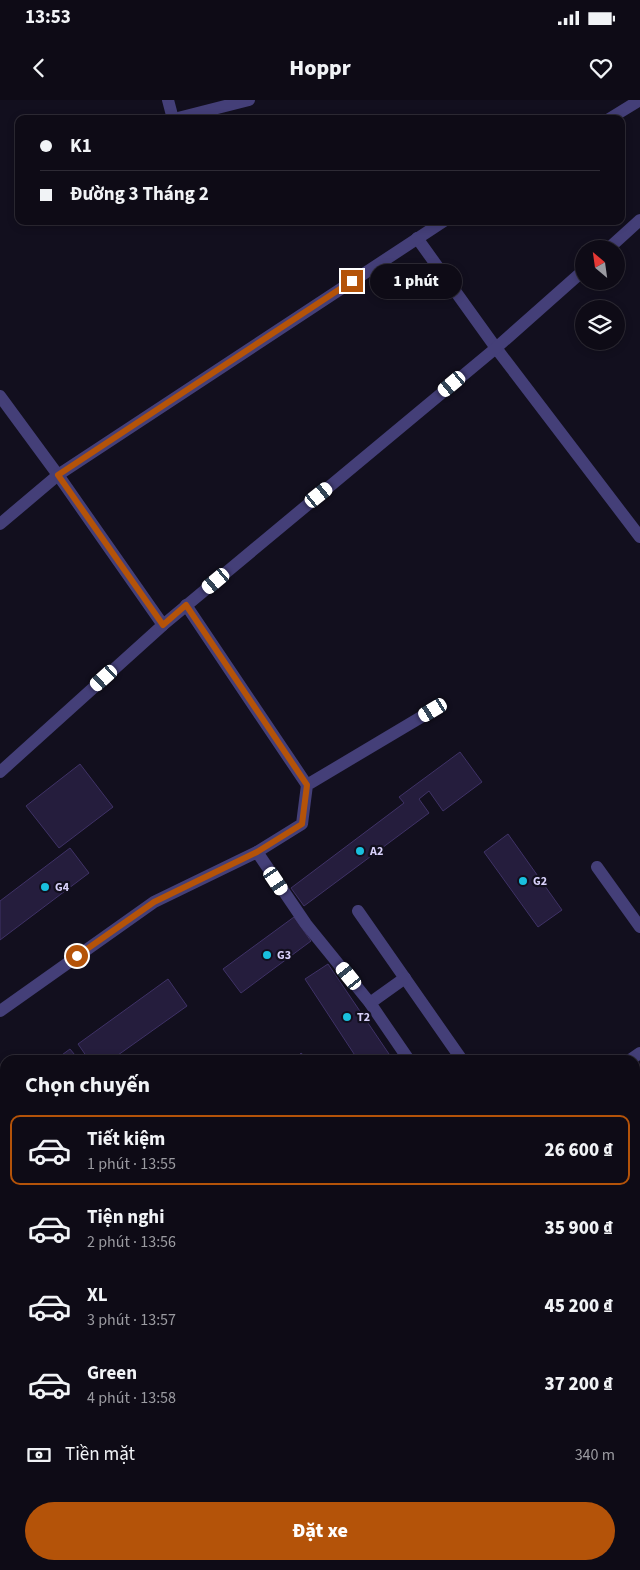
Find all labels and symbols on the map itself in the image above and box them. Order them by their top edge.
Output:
north arrow [575,240,625,290]
callout: 1 phút [370,264,462,298]
route end [341,270,363,292]
car [435,369,468,399]
car [302,480,335,510]
car [199,566,232,596]
car [87,662,120,694]
car [416,696,449,724]
place label: A2 [369,843,383,860]
marker: A2 [354,845,366,857]
car [261,864,290,898]
place label: G2 [533,873,547,890]
marker: G2 [517,875,529,887]
place label: G4 [55,879,70,896]
marker: G4 [39,881,51,893]
route start [66,945,88,967]
place label: G3 [277,947,291,964]
marker: G3 [261,949,273,961]
car [333,960,364,992]
place label: T2 [357,1009,370,1026]
marker: T2 [341,1011,353,1023]

